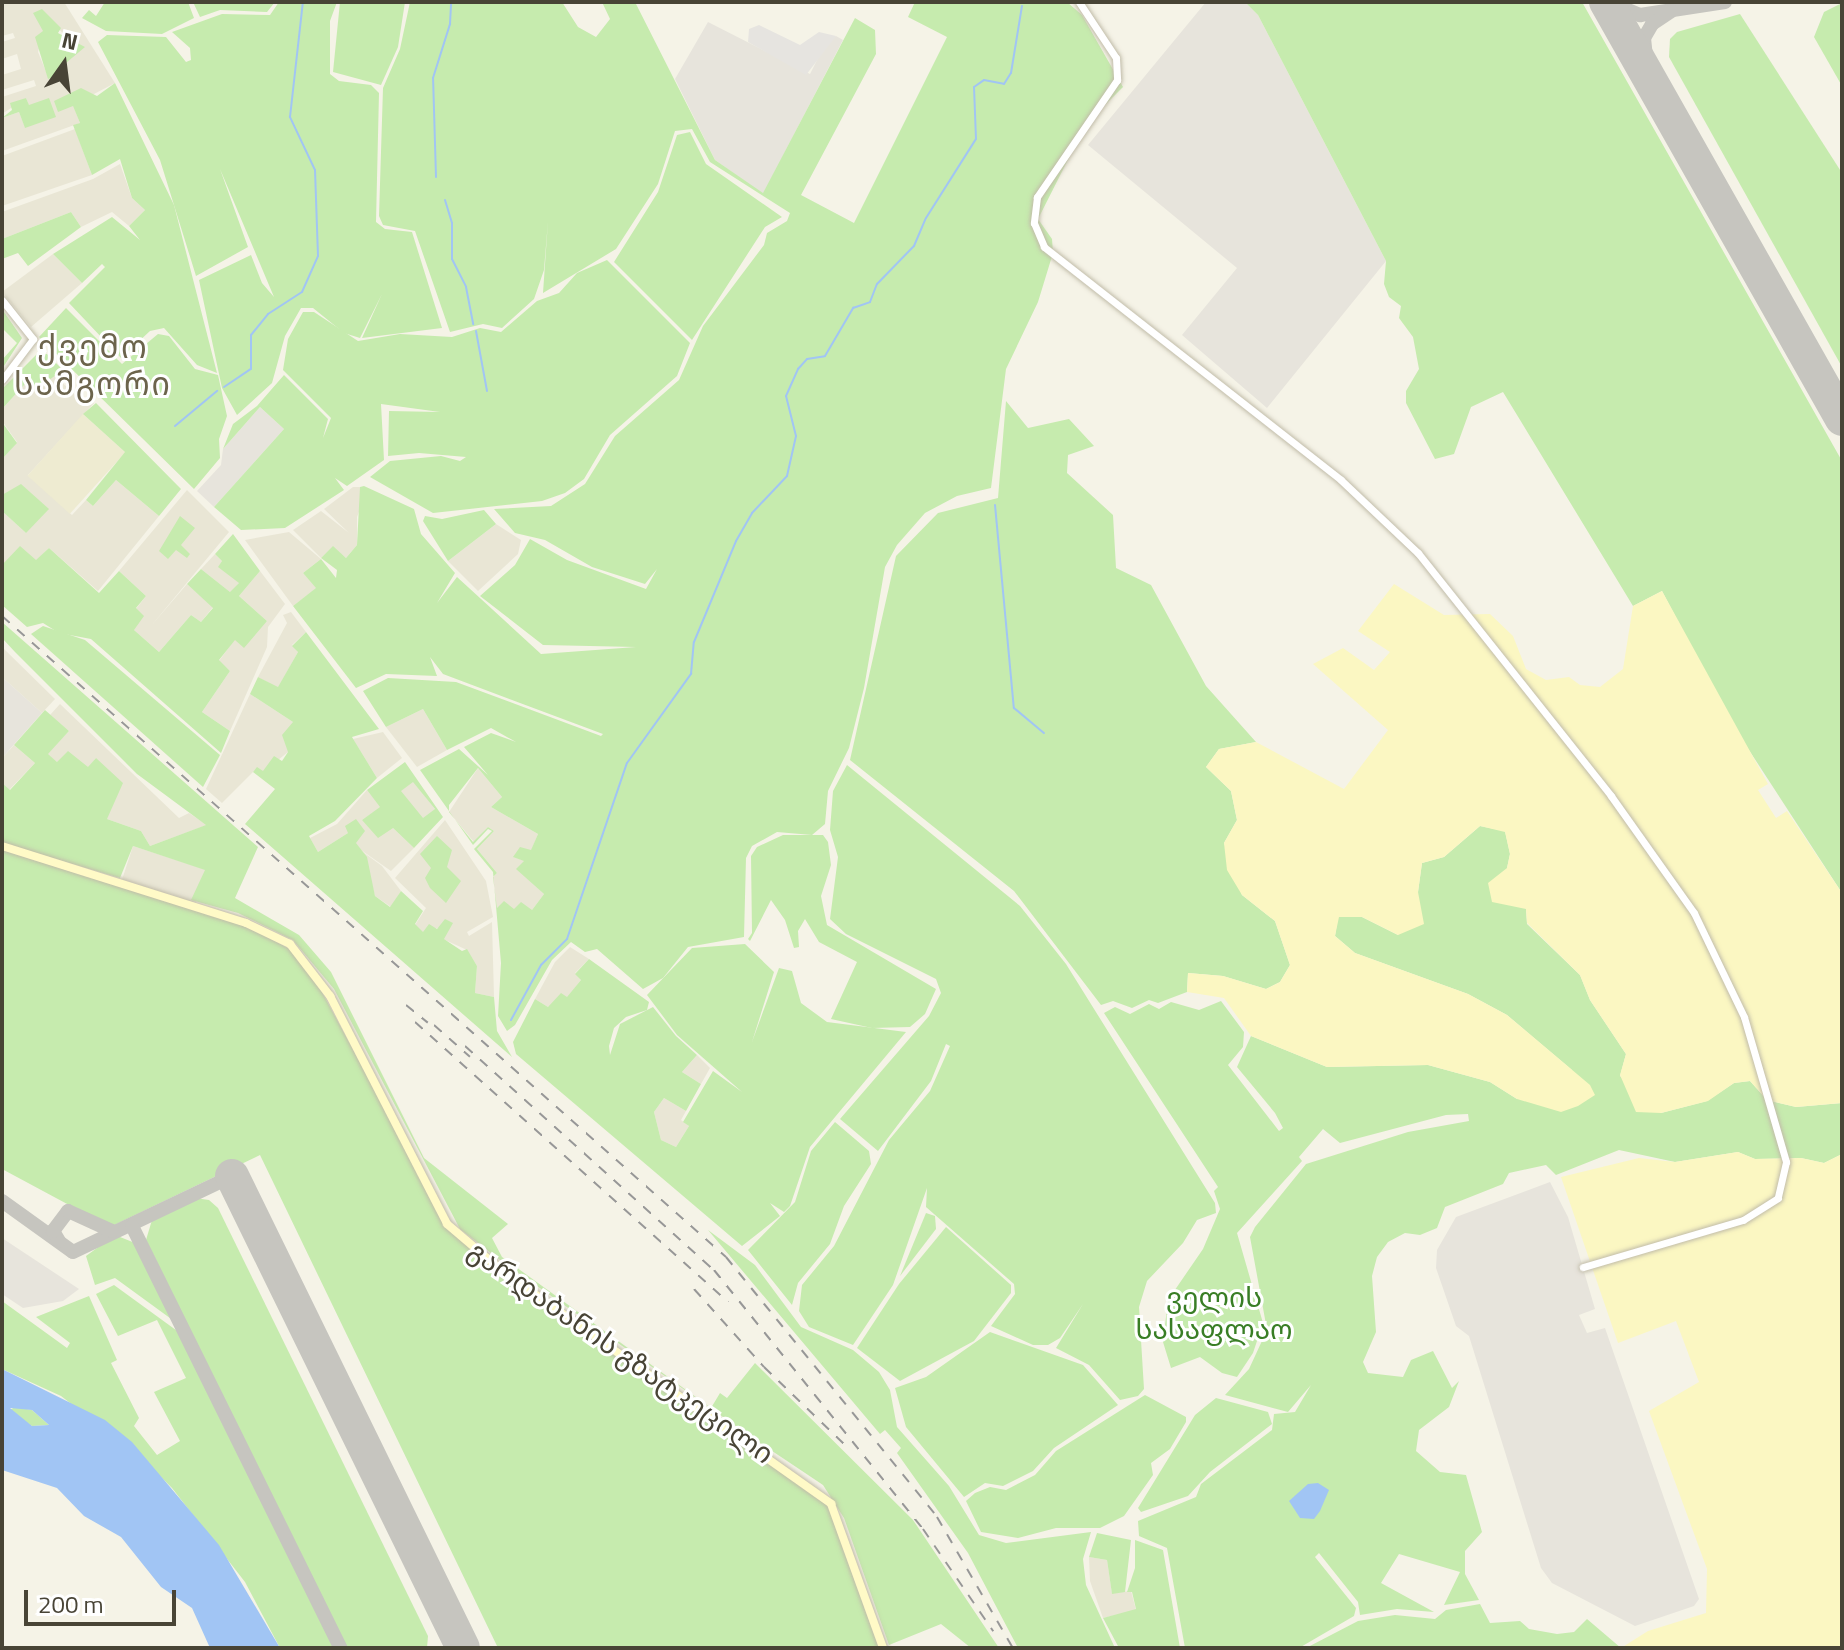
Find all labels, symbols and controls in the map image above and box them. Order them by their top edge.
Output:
text: N [58,22,81,59]
north arrow [24,24,104,104]
district label: ქვემო სამგორი [14,328,172,403]
street label: გარდაბანის გზატკეცილი [462,1233,780,1471]
park label: ველის სასაფლაო [1135,1280,1293,1346]
scale bar [28,1574,180,1624]
text: 200 m [38,1586,104,1622]

